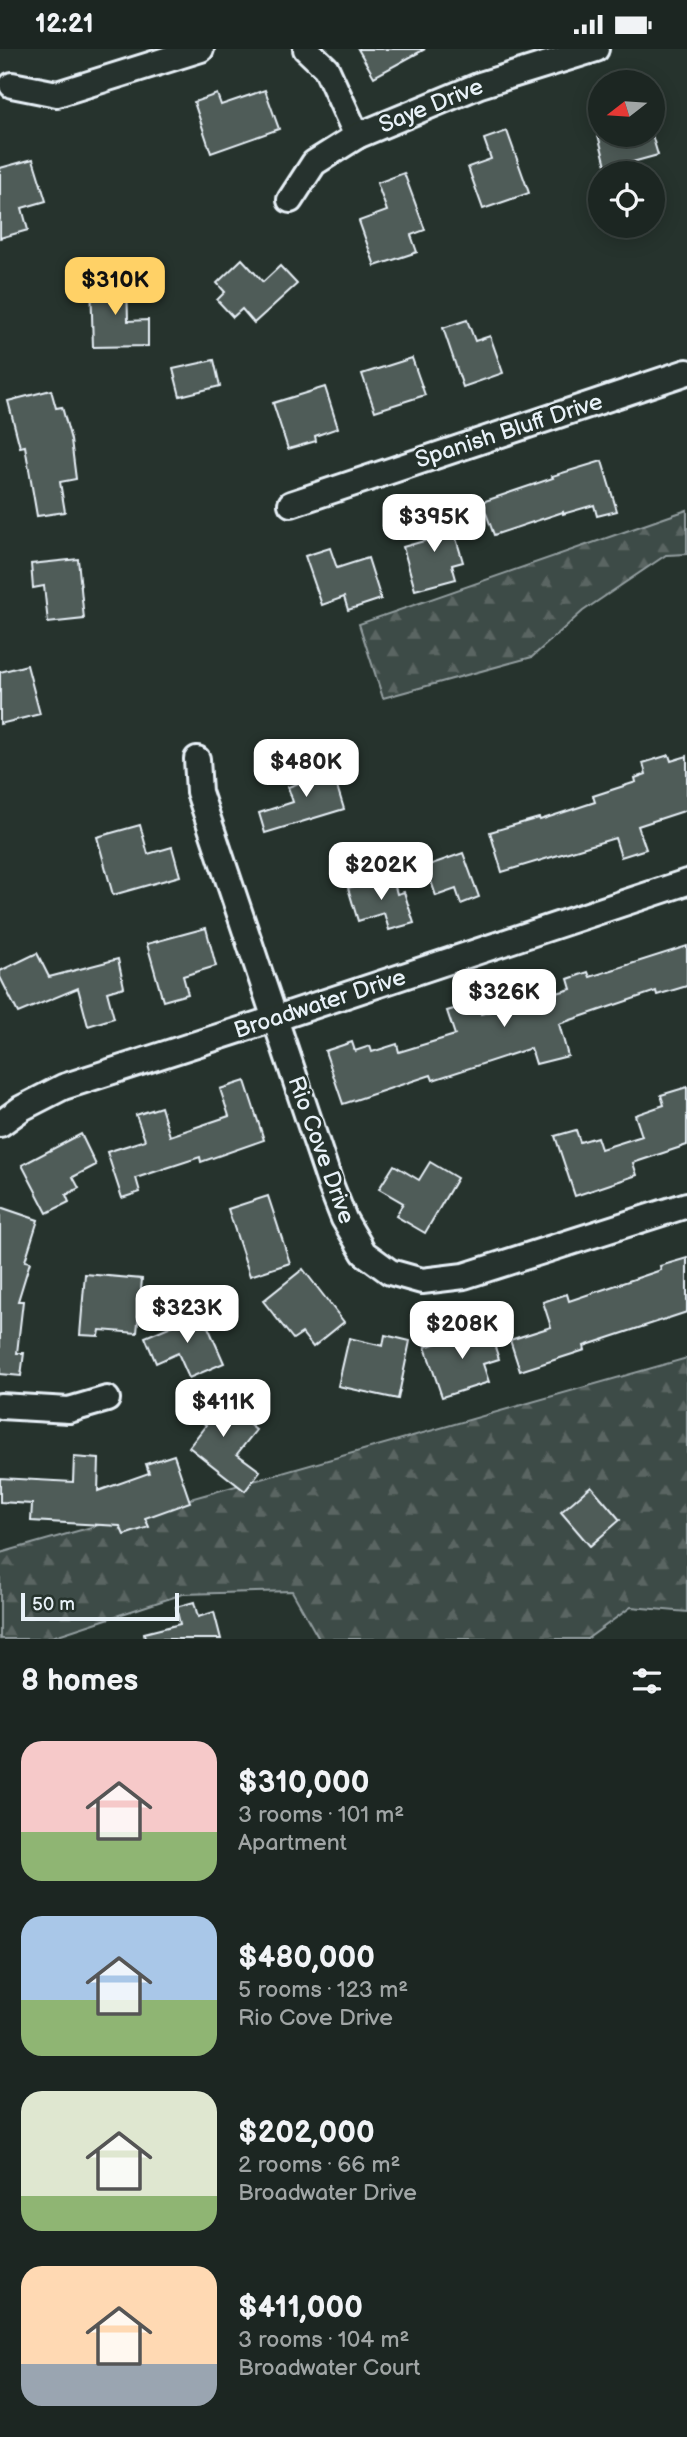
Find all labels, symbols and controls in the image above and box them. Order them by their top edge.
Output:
text: 12:21 [35,9,94,40]
north arrow [588,70,665,147]
map controls [588,70,665,238]
street label: Saye Drive [375,72,487,140]
button: locate [588,161,665,238]
pin: $310K [66,257,164,317]
text: $310K [81,266,149,294]
street label: Spanish Bluff Drive [412,387,606,475]
pin: $395K [385,495,483,554]
text: $395K [399,503,469,531]
pin: $480K [257,739,355,799]
text: $480K [270,748,342,776]
pin: $202K [332,843,430,902]
text: $202K [345,851,417,879]
street label: Broadwater Drive [231,963,409,1045]
pin: $326K [455,969,553,1029]
text: $326K [468,978,540,1006]
street label: Rio Cove Drive [281,1072,361,1228]
pin: $323K [138,1285,236,1345]
text: $323K [152,1294,222,1322]
pin: $208K [413,1301,511,1361]
text: $208K [426,1310,498,1338]
pin: $411K [174,1379,272,1439]
text: $411K [191,1388,255,1416]
scale bar [21,1590,178,1622]
text: 50 m [32,1593,75,1616]
icon: filters [628,1662,666,1700]
text: 8 homes [21,1663,138,1699]
text: $310,000 [238,1765,369,1801]
icon: home [77,1769,161,1853]
text: 3 rooms · 101 m² [238,1801,404,1829]
text: Apartment [238,1829,347,1857]
text: $480,000 [238,1940,375,1976]
icon: home [77,1944,161,2028]
text: 5 rooms · 123 m² [238,1976,408,2004]
text: Rio Cove Drive [238,2004,393,2032]
text: $202,000 [238,2115,375,2151]
icon: home [77,2119,161,2203]
text: 2 rooms · 66 m² [238,2151,400,2179]
text: Broadwater Drive [238,2179,417,2207]
text: $411,000 [238,2290,363,2326]
icon: home [77,2294,161,2378]
text: 3 rooms · 104 m² [238,2326,409,2354]
text: Broadwater Court [238,2354,420,2382]

